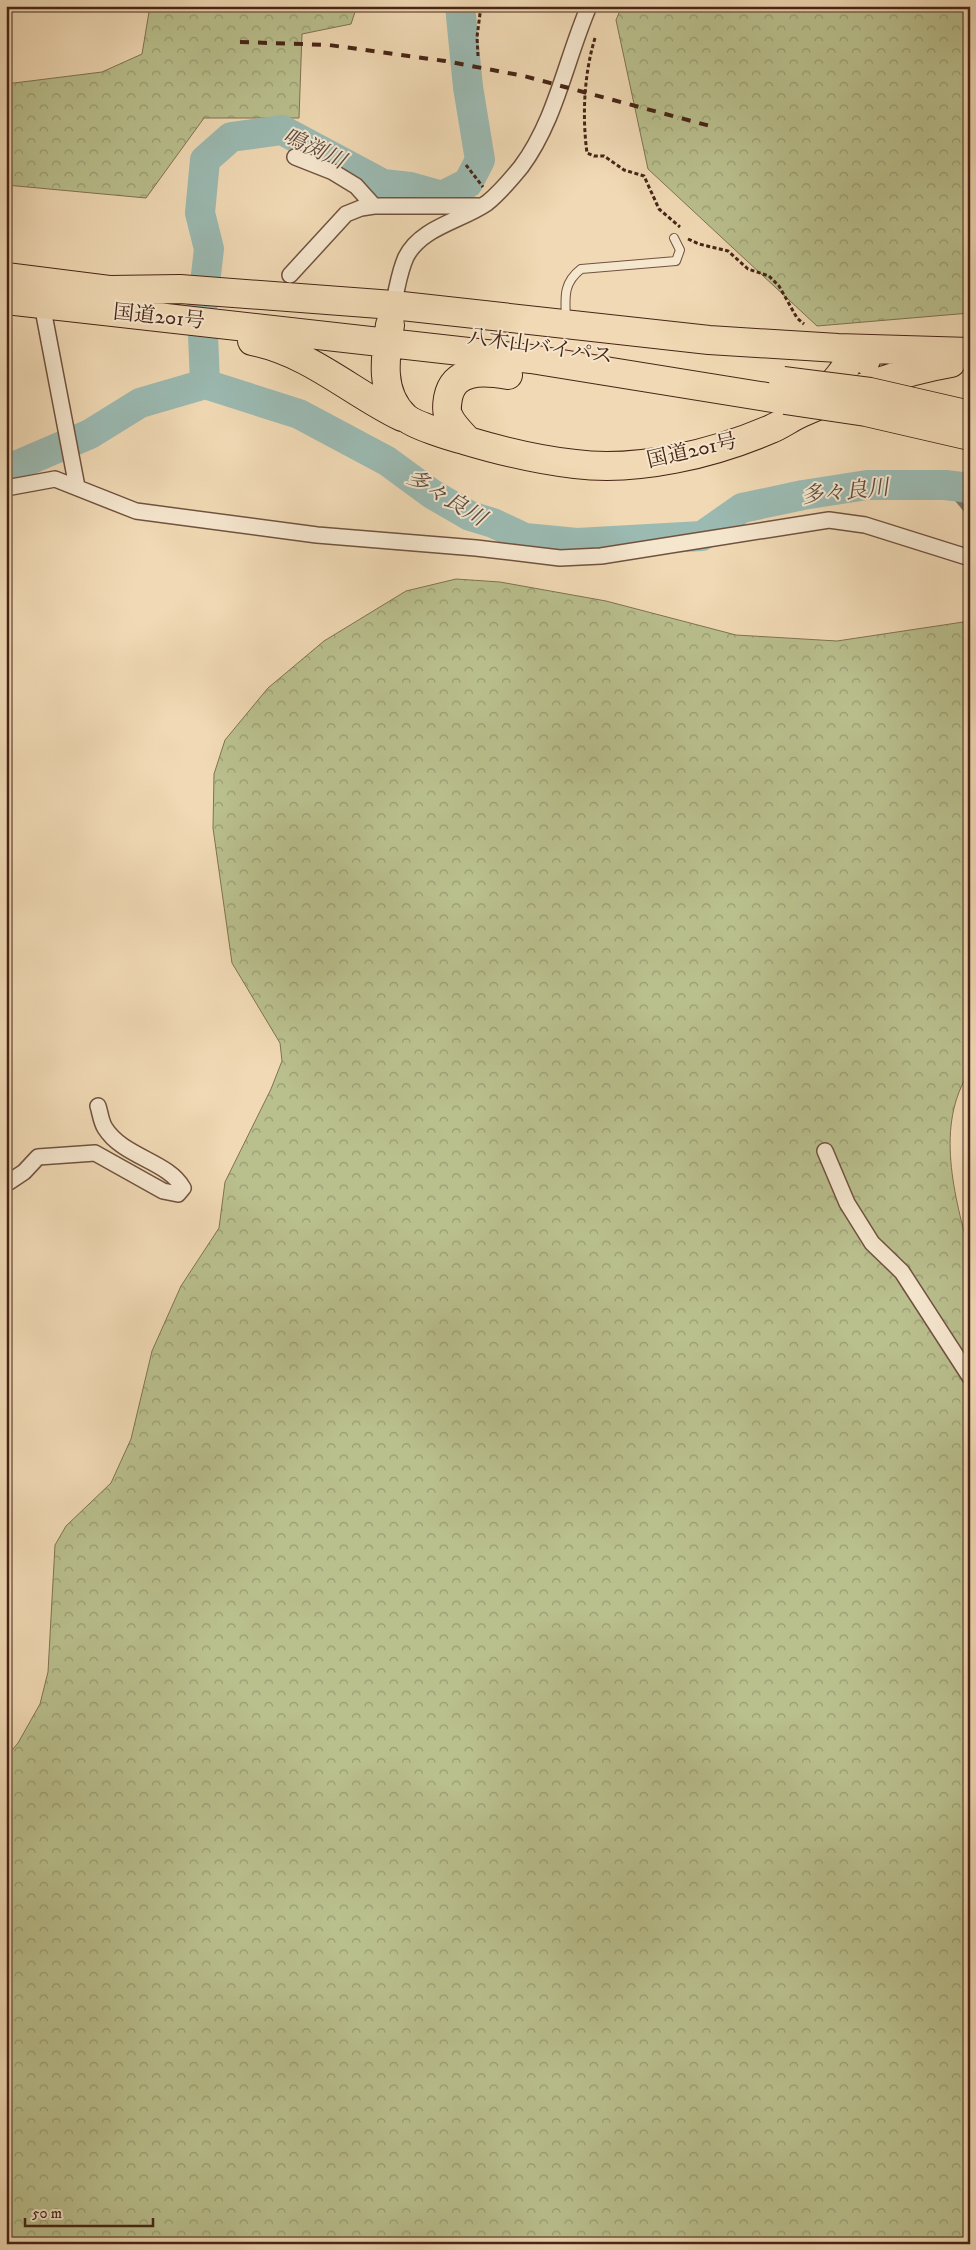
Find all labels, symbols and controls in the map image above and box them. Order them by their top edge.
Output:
water label: 鳴渕川 [278,123,351,176]
street label: 国道201号 [112,299,206,335]
street label: 八木山バイパス [466,324,614,370]
street label: 国道201号 [644,428,740,474]
water label: 多々良川 [401,464,492,533]
water label: 多々良川 [800,474,892,510]
scale bar [25,2195,152,2227]
text: 50 m [32,2204,62,2223]

